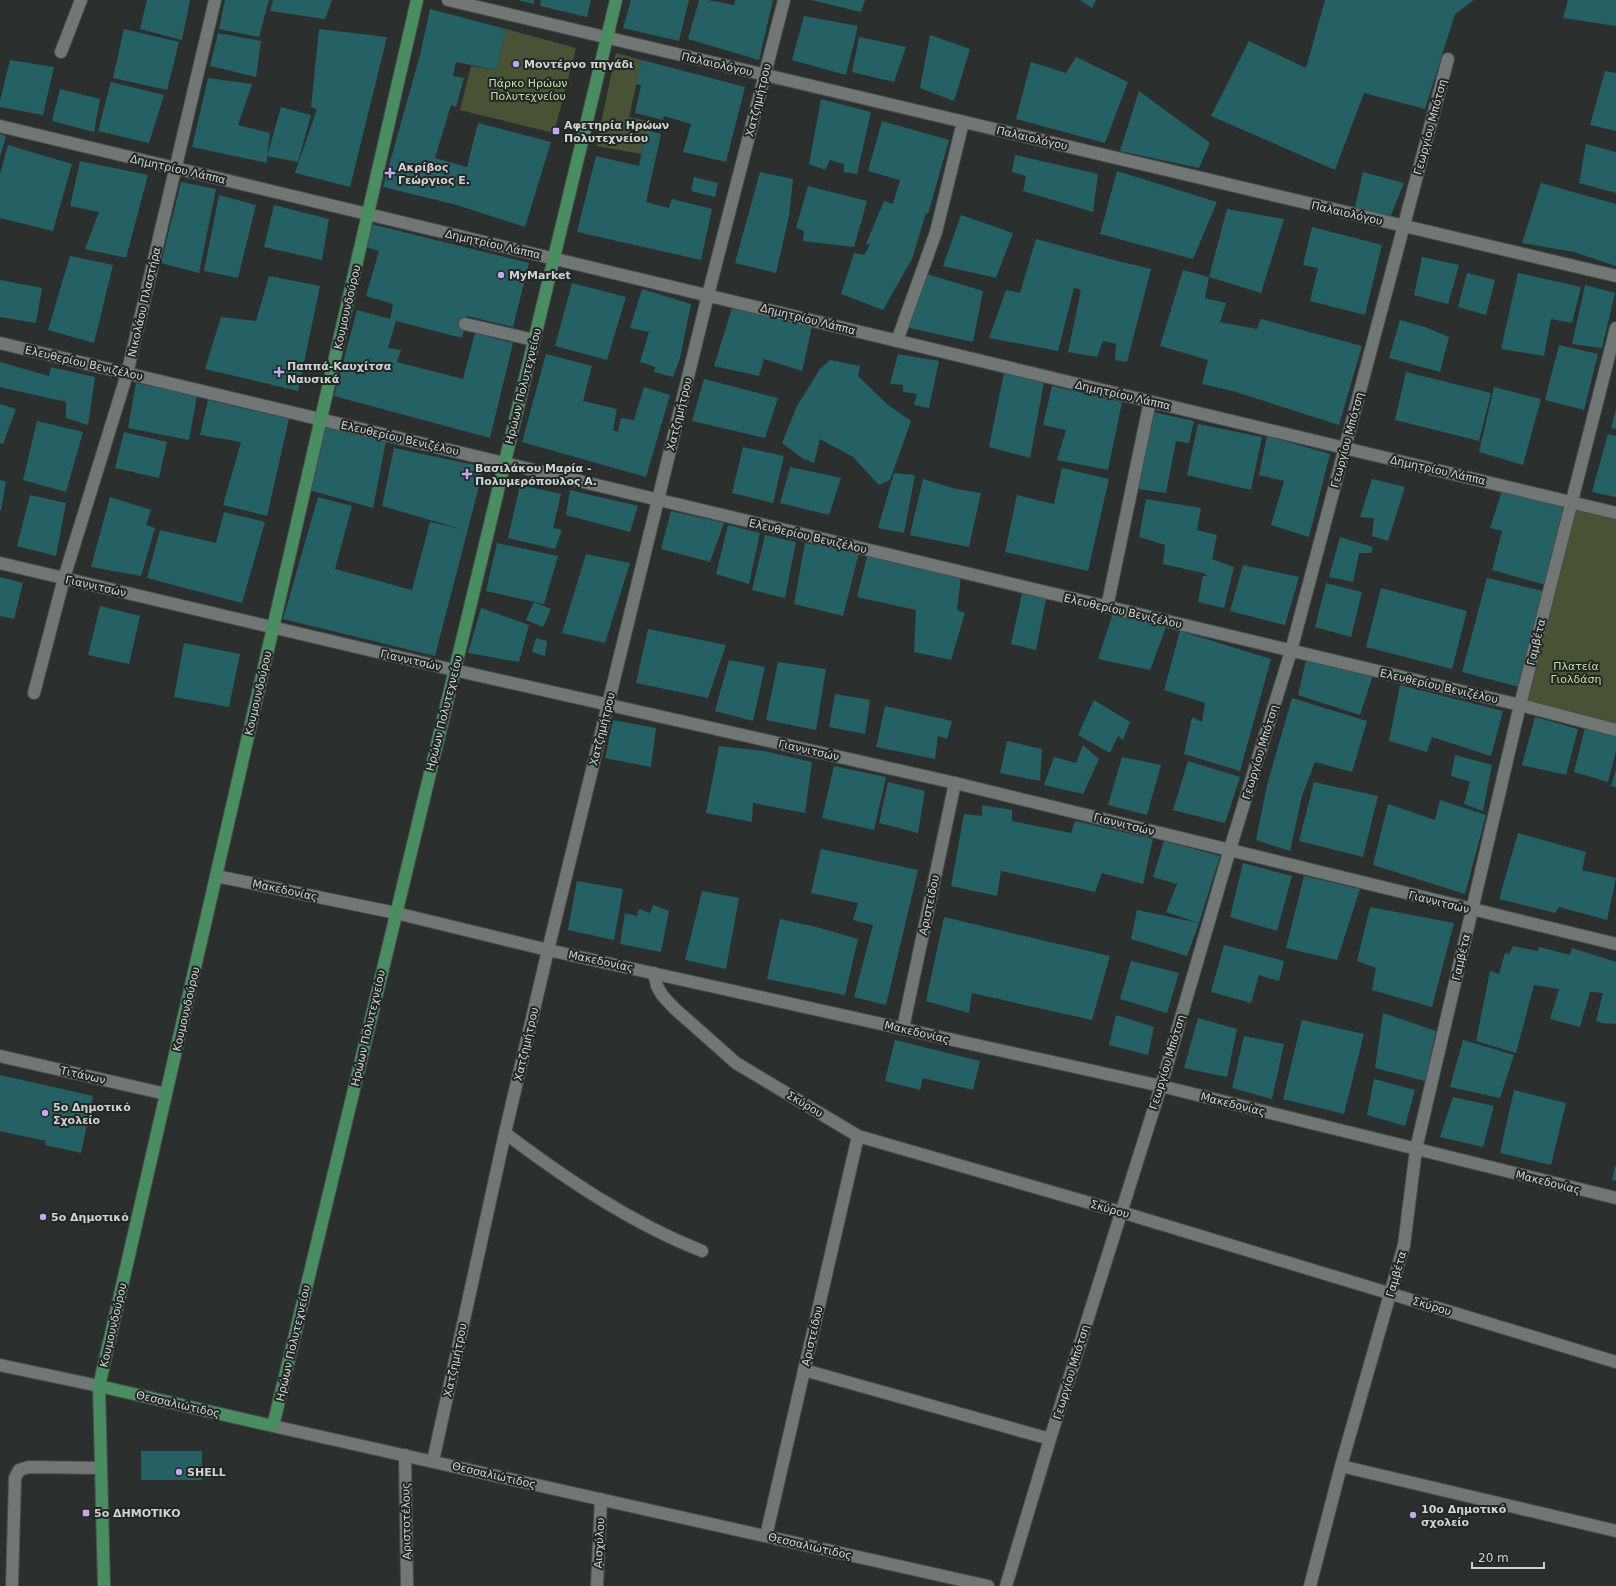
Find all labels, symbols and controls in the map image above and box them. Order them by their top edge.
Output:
street label: Παλαιολόγου [680,50,754,79]
place label: Μοντέρνο πηγάδι [524,58,633,71]
marker: Μοντέρνο πηγάδι [511,59,521,69]
street label: Χατζημήτρου [743,62,774,138]
park label: Πάρκο Ηρώων Πολυτεχνείου [488,77,568,103]
street label: Γεωργίου Μπότση [1411,78,1450,176]
place label: Αφετηρία Ηρώων Πολυτεχνείου [564,119,669,145]
street label: Παλαιολόγου [995,124,1069,153]
marker: Αφετηρία Ηρώων Πολυτεχνείου [551,126,561,136]
street label: Δημητρίου Λάππα [129,152,227,187]
place label: Ακρίβος Γεώργιος Ε. [398,161,470,187]
marker: Ακρίβος Γεώργιος Ε. [385,168,395,178]
street label: Παλαιολόγου [1310,199,1384,228]
street label: Δημητρίου Λάππα [444,227,542,262]
street label: Νικολάου Πλαστήρα [126,246,163,358]
street label: Κουμουνδούρου [331,264,364,351]
place label: MyMarket [509,269,571,282]
marker: MyMarket [496,270,506,280]
street label: Δημητρίου Λάππα [759,301,857,338]
street label: Ηρώων Πολυτεχνείου [503,327,544,445]
street label: Ελευθερίου Βενιζέλου [24,344,144,383]
place label: Παππά-Καυχίτσα Ναυσικά [287,360,392,386]
marker: Παππά-Καυχίτσα Ναυσικά [274,367,284,377]
street label: Χατζημήτρου [664,376,695,452]
street label: Δημητρίου Λάππα [1074,378,1172,413]
street label: Γεωργίου Μπότση [1328,391,1367,489]
street label: Ελευθερίου Βενιζέλου [340,419,460,458]
street label: Δημητρίου Λάππα [1389,453,1487,488]
place label: Βασιλάκου Μαρία - Πολυμερόπουλος Α. [475,462,597,488]
marker: Βασιλάκου Μαρία - Πολυμερόπουλος Α. [462,469,472,479]
street label: Ελευθερίου Βενιζέλου [748,517,868,556]
street label: Γιαννιτσών [64,573,128,600]
street label: Ελευθερίου Βενιζέλου [1063,592,1183,631]
street label: Γαμβέτα [1524,618,1549,667]
street label: Γιαννιτσών [379,647,443,674]
street label: Κουμουνδούρου [242,650,275,737]
street label: Ηρώων Πολυτεχνείου [424,654,465,772]
park label: Πλατεία Γιολδάση [1550,660,1602,686]
street label: Ελευθερίου Βενιζέλου [1379,667,1499,706]
street label: Χατζημήτρου [587,691,618,767]
street label: Γεωργίου Μπότση [1240,703,1281,801]
street label: Γιαννιτσών [777,737,841,764]
street label: Γιαννιτσών [1092,811,1156,838]
street label: Αριστείδου [917,874,942,936]
street label: Μακεδονίας [251,877,319,904]
street label: Γιαννιτσών [1407,889,1471,916]
street label: Γαμβέτα [1450,933,1473,982]
street label: Μακεδονίας [567,948,635,975]
street label: Κουμουνδούρου [170,966,203,1053]
street label: Ηρώων Πολυτεχνείου [349,969,388,1088]
street label: Χατζημήτρου [512,1006,541,1082]
street label: Γεωργίου Μπότση [1147,1013,1188,1111]
street label: Μακεδονίας [883,1019,951,1046]
street label: Τιτάνων [58,1064,107,1087]
street label: Σκύρου [784,1089,825,1120]
street label: Μακεδονίας [1199,1090,1267,1119]
place label: 5ο Δημοτικό Σχολείο [53,1101,131,1127]
marker: 5ο Δημοτικό Σχολείο [40,1108,50,1118]
street label: Μακεδονίας [1514,1168,1582,1197]
street label: Σκύρου [1089,1198,1131,1221]
place label: 5ο Δημοτικό [51,1211,129,1224]
marker: 5ο Δημοτικό [38,1212,48,1222]
street label: Γαμβέτα [1384,1250,1409,1299]
street label: Κουμουνδούρου [97,1282,130,1369]
street label: Ηρώων Πολυτεχνείου [274,1284,313,1403]
street label: Σκύρου [1411,1294,1453,1319]
street label: Αριστείδου [799,1305,826,1367]
street label: Χατζημήτρου [441,1322,470,1398]
street label: Γεωργίου Μπότση [1051,1323,1092,1421]
street label: Θεσσαλιώτιδος [135,1389,221,1420]
street label: Θεσσαλιώτιδος [451,1460,537,1491]
place label: SHELL [187,1466,226,1479]
marker: SHELL [174,1467,184,1477]
street label: Αριστοτέλους [399,1482,414,1560]
place label: 10ο Δημοτικό σχολείο [1421,1503,1507,1529]
place label: 5ο ΔΗΜΟΤΙΚΟ [94,1507,181,1520]
marker: 5ο ΔΗΜΟΤΙΚΟ [81,1508,91,1518]
marker: 10ο Δημοτικό σχολείο [1408,1510,1418,1520]
street label: Αισχύλου [592,1517,607,1569]
street label: Θεσσαλιώτιδος [767,1531,853,1562]
scale bar [1472,1544,1544,1570]
text: 20 m [1478,1551,1509,1565]

